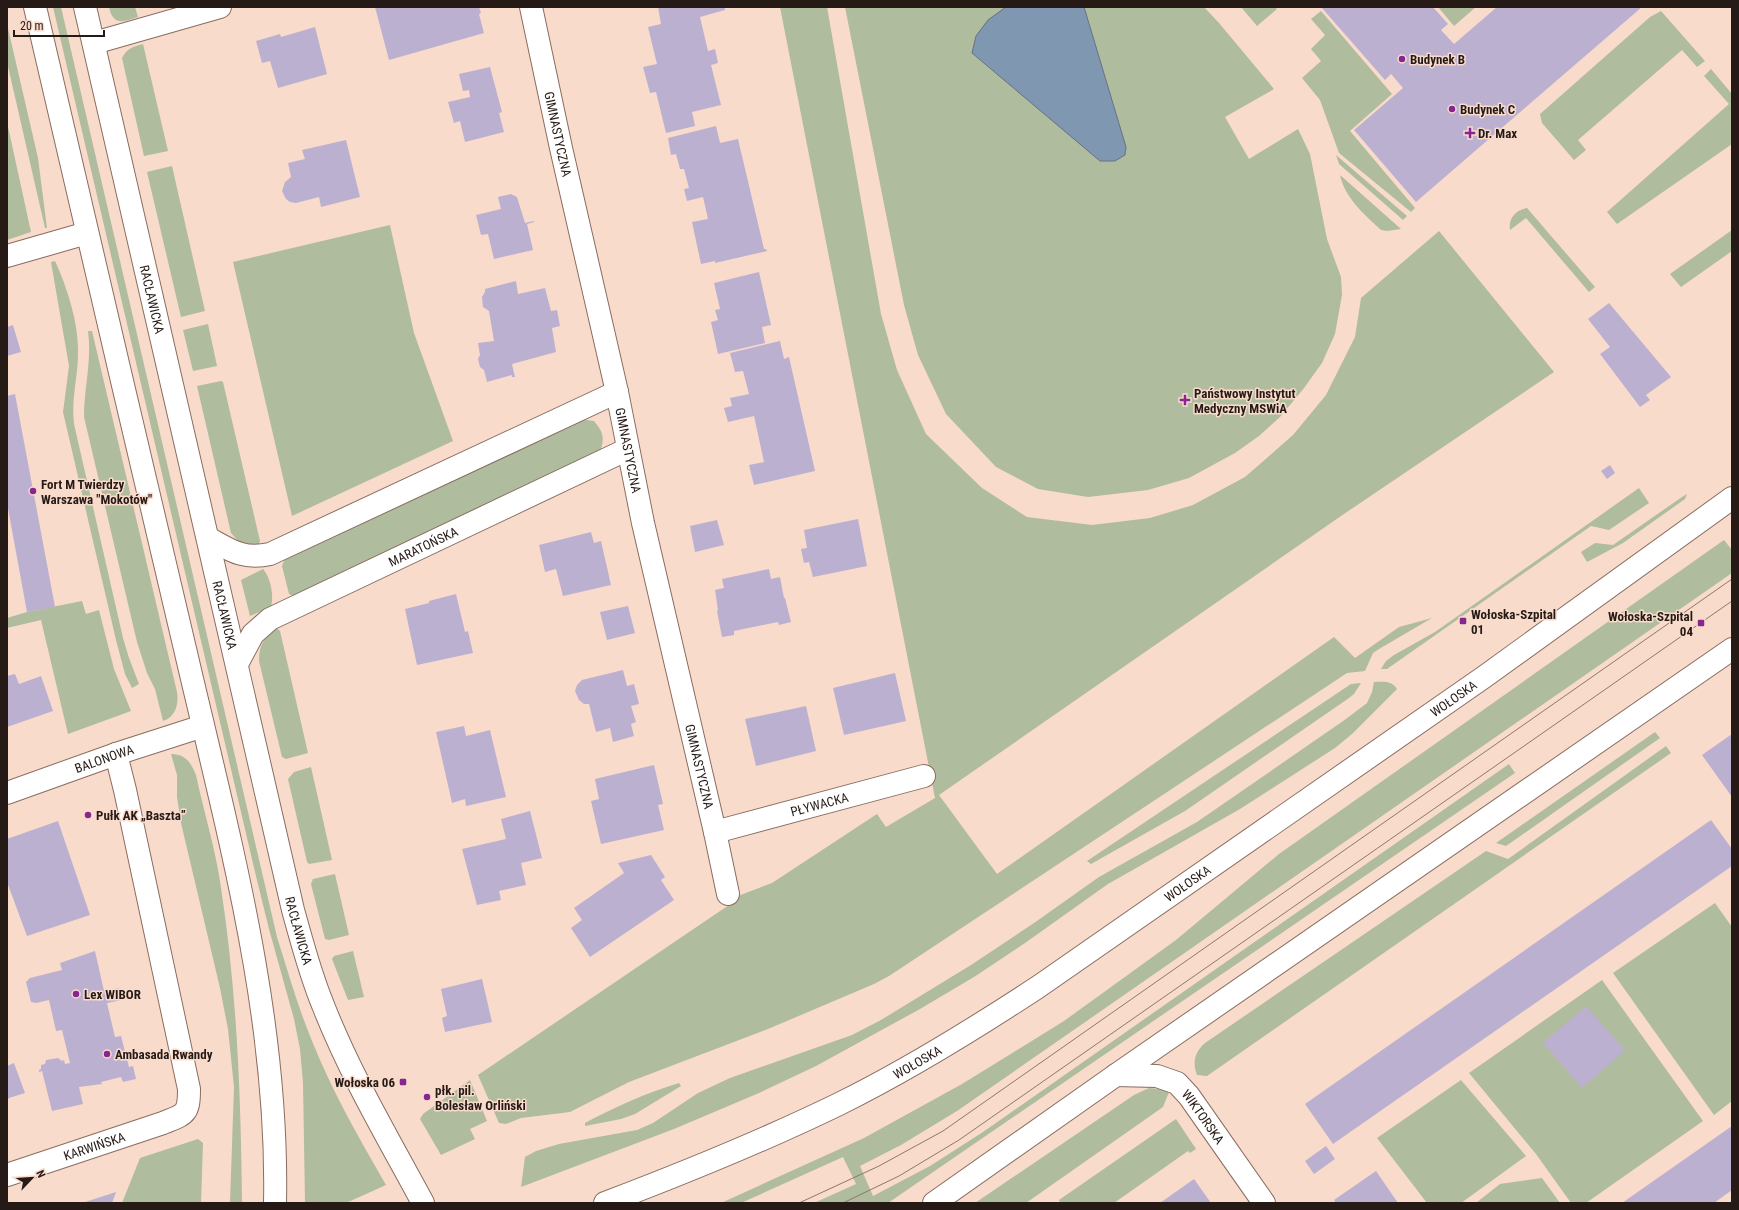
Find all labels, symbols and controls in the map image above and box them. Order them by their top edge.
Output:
scale bar [14,12,104,38]
text: 20 m [20,19,44,33]
place label: Budynek B [1410,52,1465,67]
marker: Budynek B [1397,54,1407,64]
street label: GIMNASTYCZNA [542,90,575,179]
place label: Budynek C [1460,102,1516,117]
marker: Budynek C [1447,104,1457,114]
place label: Dr. Max [1478,126,1517,141]
marker: Dr. Max [1465,128,1475,138]
street label: RACŁAWICKA [137,264,168,336]
place label: Państwowy Instytut Medyczny MSWiA [1194,386,1295,416]
marker: Państwowy Instytut Medyczny MSWiA [1179,394,1191,406]
street label: GIMNASTYCZNA [613,406,644,495]
place label: Fort M Twierdzy Warszawa "Mokotów" [41,477,152,507]
marker: Fort M Twierdzy Warszawa "Mokotów" [28,486,38,496]
street label: MARATOŃSKA [386,523,460,569]
street label: RACŁAWICKA [210,579,240,651]
place label: Wołoska-Szpital 01 [1471,607,1556,637]
place label: Wołoska-Szpital 04 [1608,609,1693,639]
marker: Wołoska-Szpital 01 [1458,616,1468,626]
marker: Wołoska-Szpital 04 [1696,618,1706,628]
street label: WOŁOSKA [1427,677,1480,720]
street label: GIMNASTYCZNA [683,723,717,811]
street label: BALONOWA [73,741,136,776]
street label: PŁYWACKA [789,789,850,819]
place label: Pułk AK „Baszta” [96,808,186,823]
marker: Pułk AK „Baszta” [83,810,93,820]
street label: WOŁOSKA [1161,862,1214,905]
street label: RACŁAWICKA [283,895,316,967]
place label: Lex WIBOR [84,987,141,1002]
marker: Lex WIBOR [71,989,81,999]
street label: WOŁOSKA [891,1042,944,1082]
place label: Ambasada Rwandy [115,1047,213,1062]
marker: Ambasada Rwandy [102,1049,112,1059]
place label: Wołoska 06 [334,1075,395,1090]
marker: Wołoska 06 [398,1077,408,1087]
place label: płk. pil. Bolesław Orliński [435,1083,526,1113]
street label: WIKTORSKA [1179,1086,1228,1147]
marker: płk. pil. Bolesław Orliński [422,1092,432,1102]
street label: KARWIŃSKA [62,1129,128,1163]
north arrow [12,1158,52,1198]
text: N [33,1168,48,1180]

